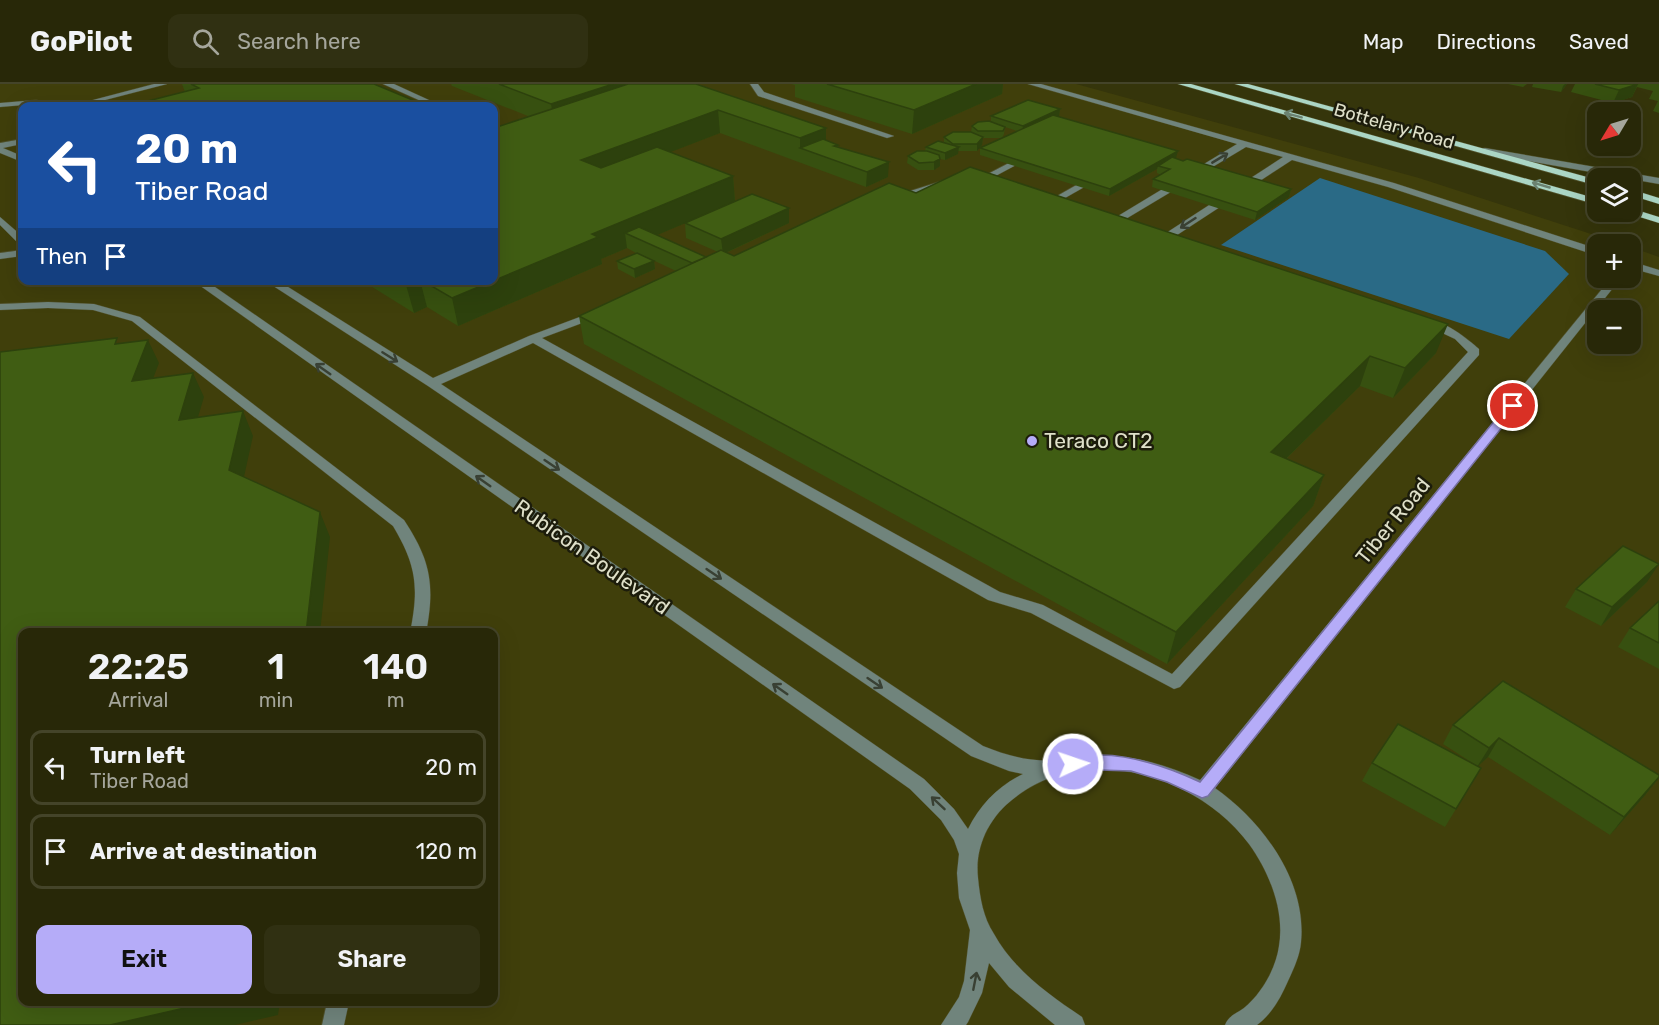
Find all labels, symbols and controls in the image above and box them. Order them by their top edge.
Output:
search box [168,14,588,68]
text: GoPilot [30,25,132,58]
icon: search [189,25,222,58]
text: Search here [237,28,361,55]
text: Map [1363,29,1404,54]
text: Directions [1437,29,1536,54]
text: Saved [1569,29,1629,54]
street label: Bottelary Road [1331,98,1457,154]
north arrow [1587,102,1641,156]
map controls [1587,102,1641,354]
one-way arrow [1284,108,1303,120]
text: 20 m [135,124,238,174]
icon: left [36,126,114,204]
one-way arrow [1211,152,1228,164]
button: layers [1587,168,1641,222]
text: Tiber Road [135,175,269,207]
one-way arrow [1532,179,1551,190]
one-way arrow [1181,217,1197,229]
button: + [1587,234,1641,288]
icon: arrive [99,240,132,273]
text: Then [36,243,87,270]
button: − [1587,300,1641,354]
one-way arrow [381,350,398,363]
one-way arrow [316,363,332,375]
pin [1487,380,1538,431]
icon: arrive [1496,389,1529,422]
place label: Teraco CT2 [1044,428,1153,453]
marker: Teraco CT2 [1025,434,1039,448]
one-way arrow [543,459,560,471]
street label: Tiber Road [1350,472,1435,569]
one-way arrow [475,475,492,487]
street label: Rubicon Boulevard [510,494,675,620]
one-way arrow [705,568,721,580]
text: 22:25 [88,645,189,688]
text: 1 [267,645,285,688]
text: 140 [363,645,428,688]
one-way arrow [866,677,883,689]
one-way arrow [773,683,789,695]
text: Arrival [108,688,168,712]
text: min [259,688,293,712]
text: m [387,688,405,712]
position arrow [1041,732,1105,796]
text: Turn left [90,742,185,769]
icon: left [39,751,72,784]
text: 20 m [425,754,477,781]
text: Tiber Road [90,769,189,793]
one-way arrow [931,796,946,810]
icon: arrive [39,835,72,868]
text: Arrive at destination [90,838,317,865]
text: 120 m [416,838,477,865]
button: Exit [36,925,252,994]
button: Share [264,925,480,994]
one-way arrow [970,972,981,992]

